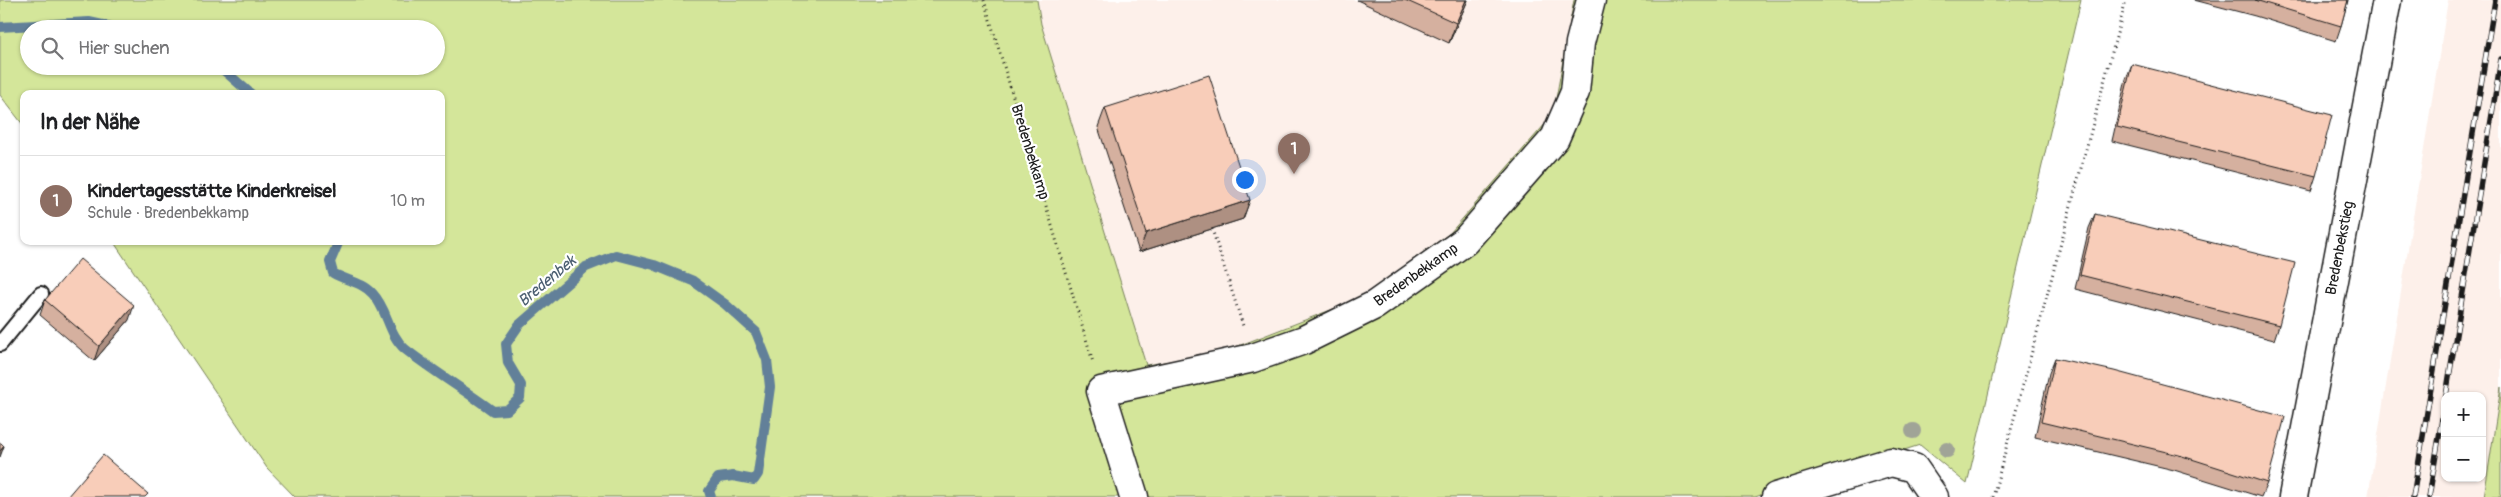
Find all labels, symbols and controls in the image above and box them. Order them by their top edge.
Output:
search box [20,20,445,75]
icon: search [38,34,66,62]
text: Hier suchen [78,36,170,60]
street label: Bredenbekkamp [1006,102,1054,202]
text: In der Nähe [40,109,140,136]
pin: 1 [1278,133,1310,174]
your location [1232,167,1258,193]
text: Kindertagesstätte Kinderkreisel [87,179,336,203]
text: 1 [53,191,59,211]
text: 10 m [390,191,425,211]
street label: Bredenbekstieg [2322,199,2358,297]
text: Schule · Bredenbekkamp [87,203,249,223]
street label: Bredenbekkamp [1370,239,1462,311]
water label: Bredenbek [514,250,581,311]
map controls [2441,392,2486,482]
button: + [2441,392,2486,437]
button: − [2441,437,2486,482]

